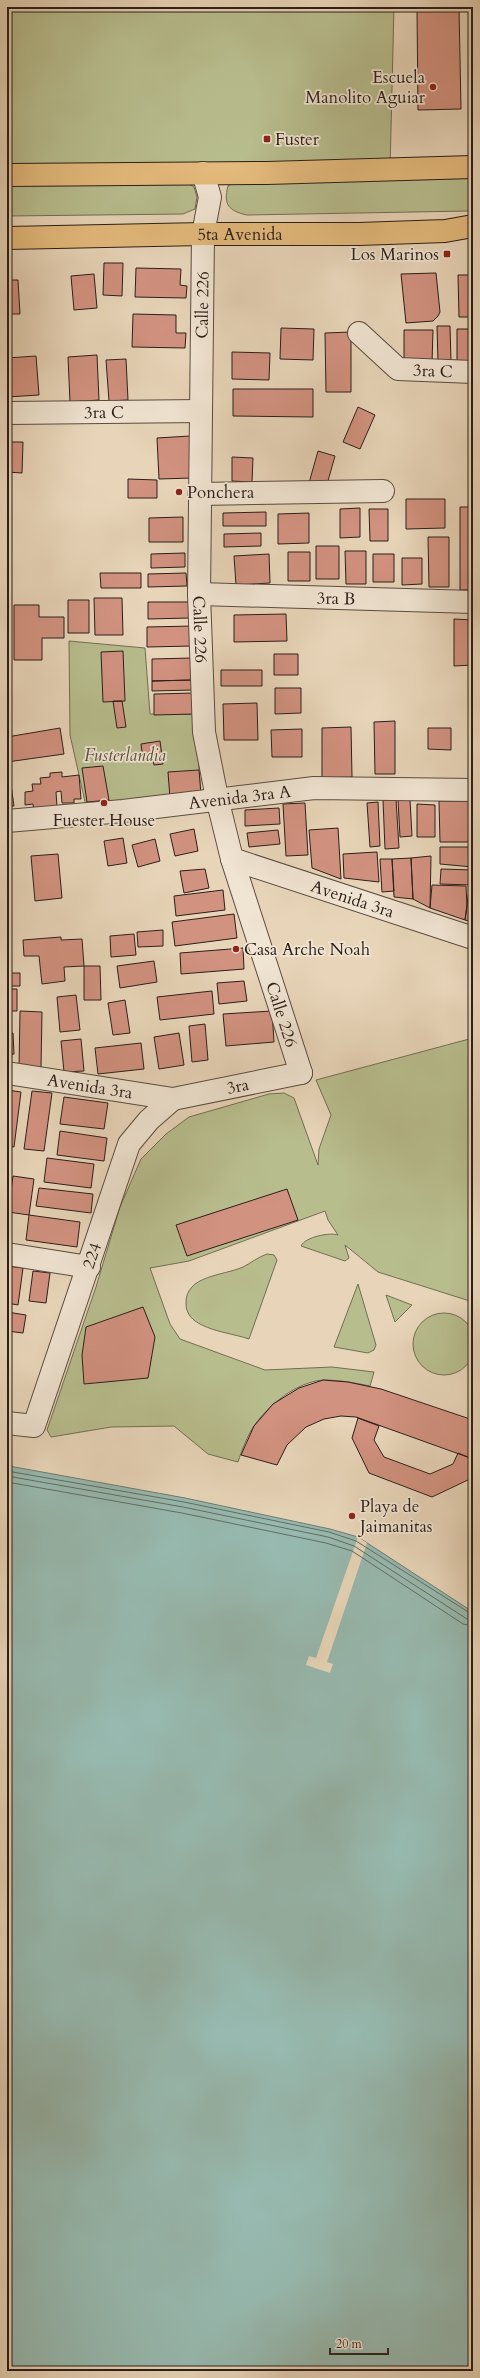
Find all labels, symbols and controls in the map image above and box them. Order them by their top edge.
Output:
place label: Escuela Manolito Aguiar [305,66,426,109]
marker: Escuela Manolito Aguiar [428,82,438,92]
place label: Fuster [275,128,320,151]
marker: Fuster [262,134,272,144]
street label: 5ta Avenida [197,223,283,246]
place label: Los Marinos [350,243,439,266]
marker: Los Marinos [442,249,452,259]
street label: Calle 226 [190,271,215,339]
street label: 3ra C [413,359,453,383]
street label: 3ra C [84,401,124,424]
place label: Ponchera [187,481,255,504]
marker: Ponchera [174,487,184,497]
street label: 3ra B [316,586,355,611]
street label: Calle 226 [187,595,213,664]
park label: Fusterlandia [84,744,166,767]
street label: Avenida 3ra A [187,780,293,815]
marker: Fuester House [99,798,109,808]
place label: Fuester House [53,809,155,832]
street label: Avenida 3ra [308,875,398,924]
place label: Casa Arche Noah [244,938,371,961]
marker: Casa Arche Noah [231,944,241,954]
street label: Calle 226 [260,979,303,1050]
street label: Avenida 3ra [46,1068,135,1105]
street label: 3ra [225,1073,252,1100]
street label: 224 [77,1239,107,1272]
place label: Playa de Jaimanitas [357,1495,433,1538]
marker: Playa de Jaimanitas [347,1511,357,1521]
scale bar [330,2330,388,2356]
text: 20 m [336,2336,363,2352]

